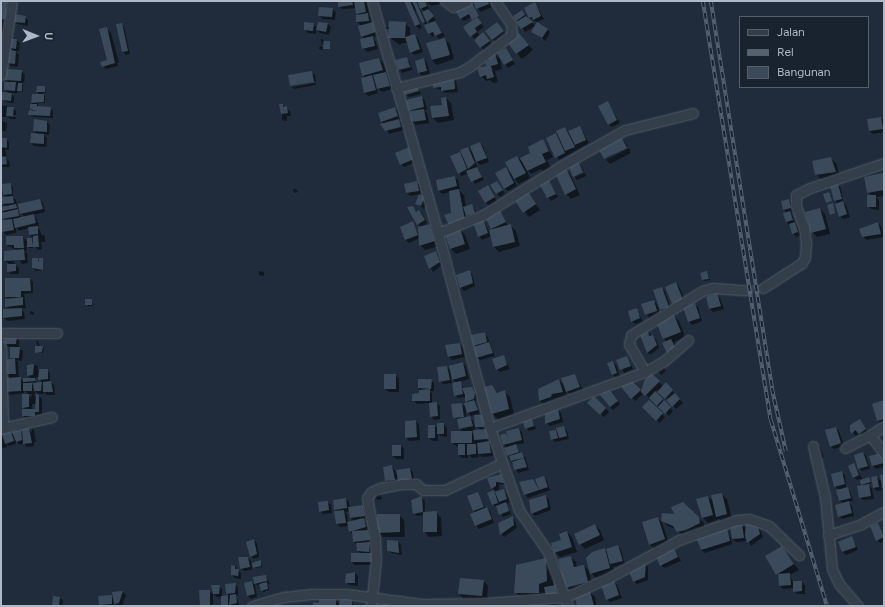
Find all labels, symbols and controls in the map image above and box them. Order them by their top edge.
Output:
north arrow [16,16,56,56]
legend [739,16,869,88]
text: Jalan [777,25,805,39]
text: U [42,32,55,40]
text: Rel [777,45,794,59]
text: Bangunan [777,65,830,79]

